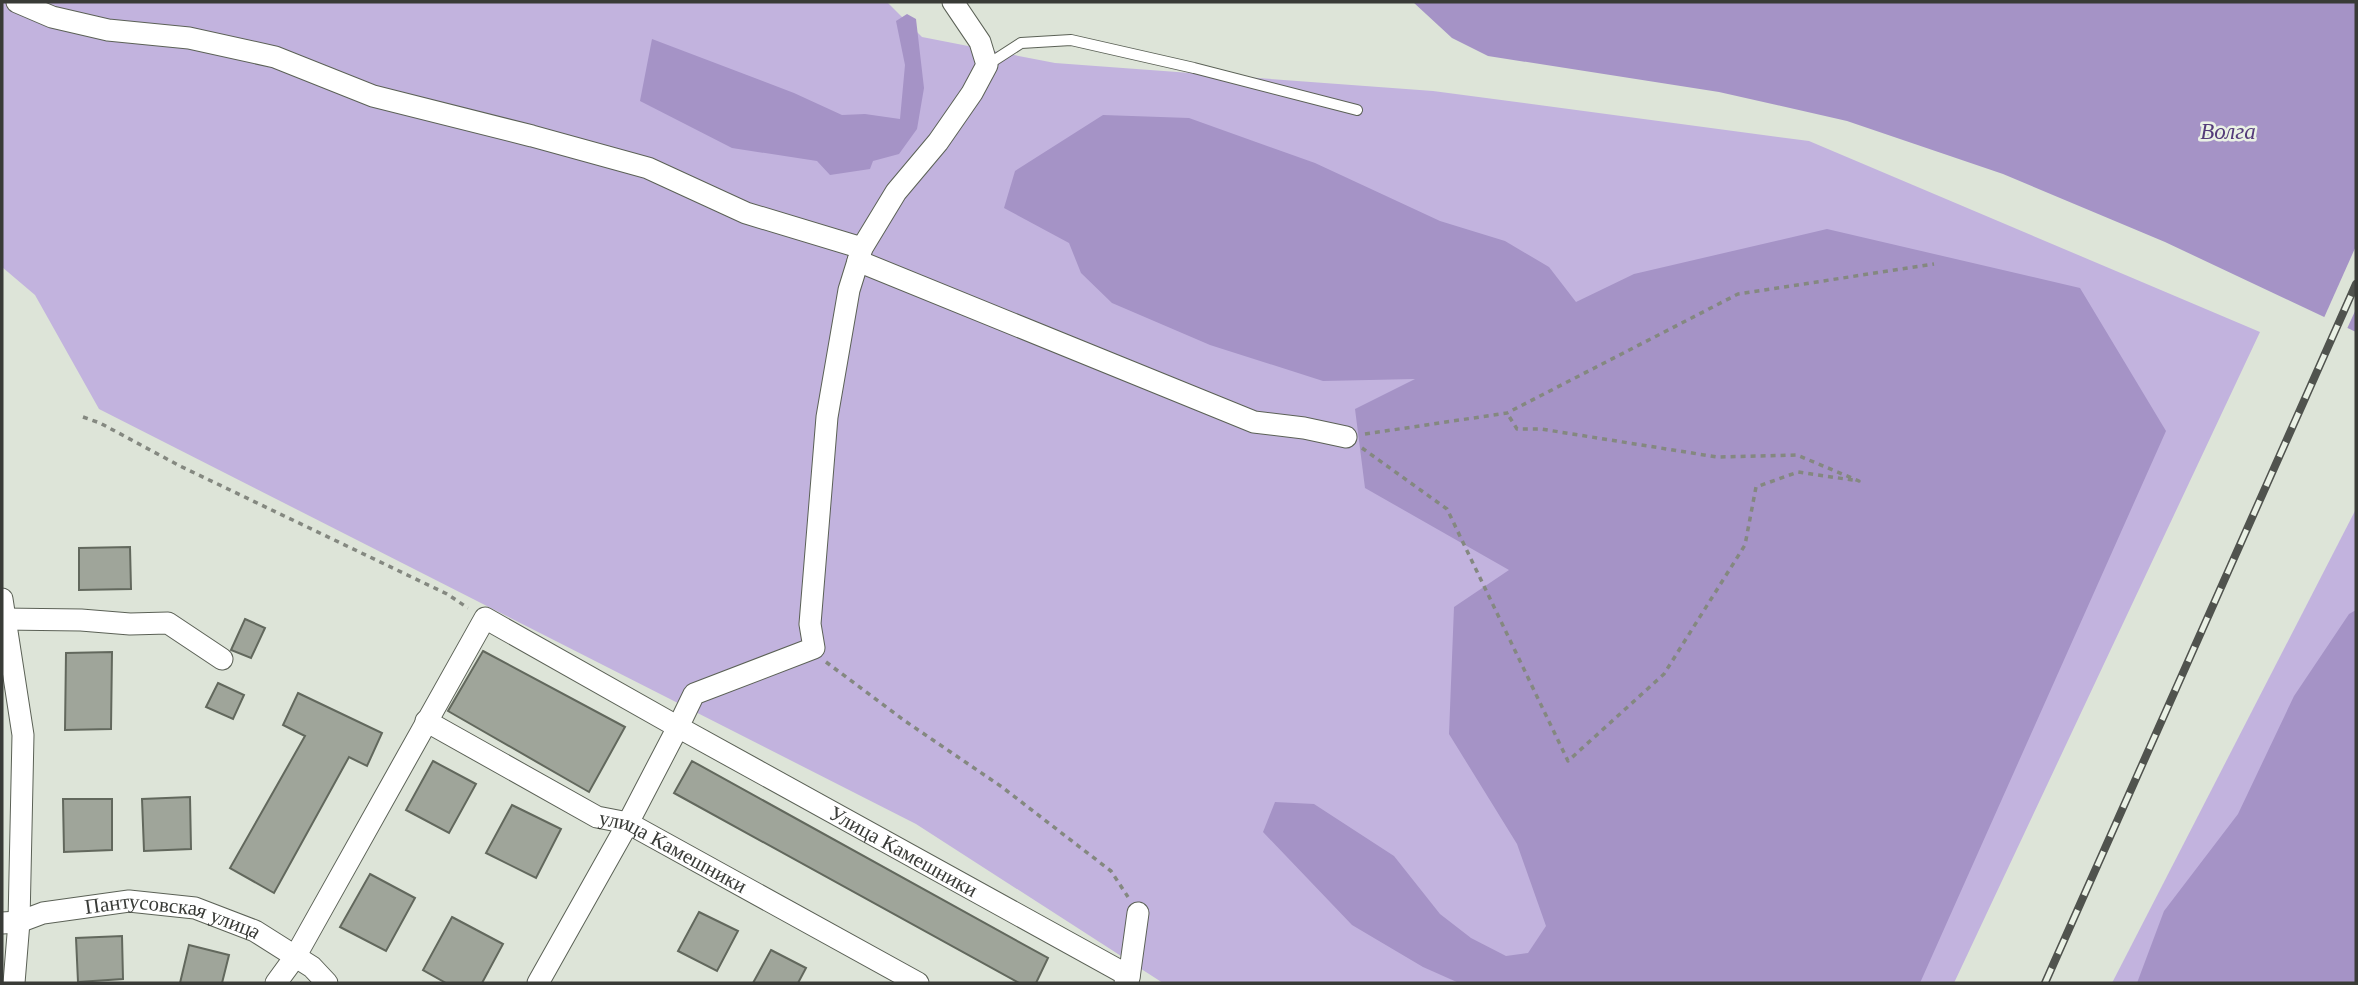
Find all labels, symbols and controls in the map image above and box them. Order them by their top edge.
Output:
water label: Волга [2200,119,2256,144]
street label: Улица Камешники [825,801,982,902]
street label: улица Камешники [597,806,751,898]
street label: Пантусовская улица [83,889,266,944]

